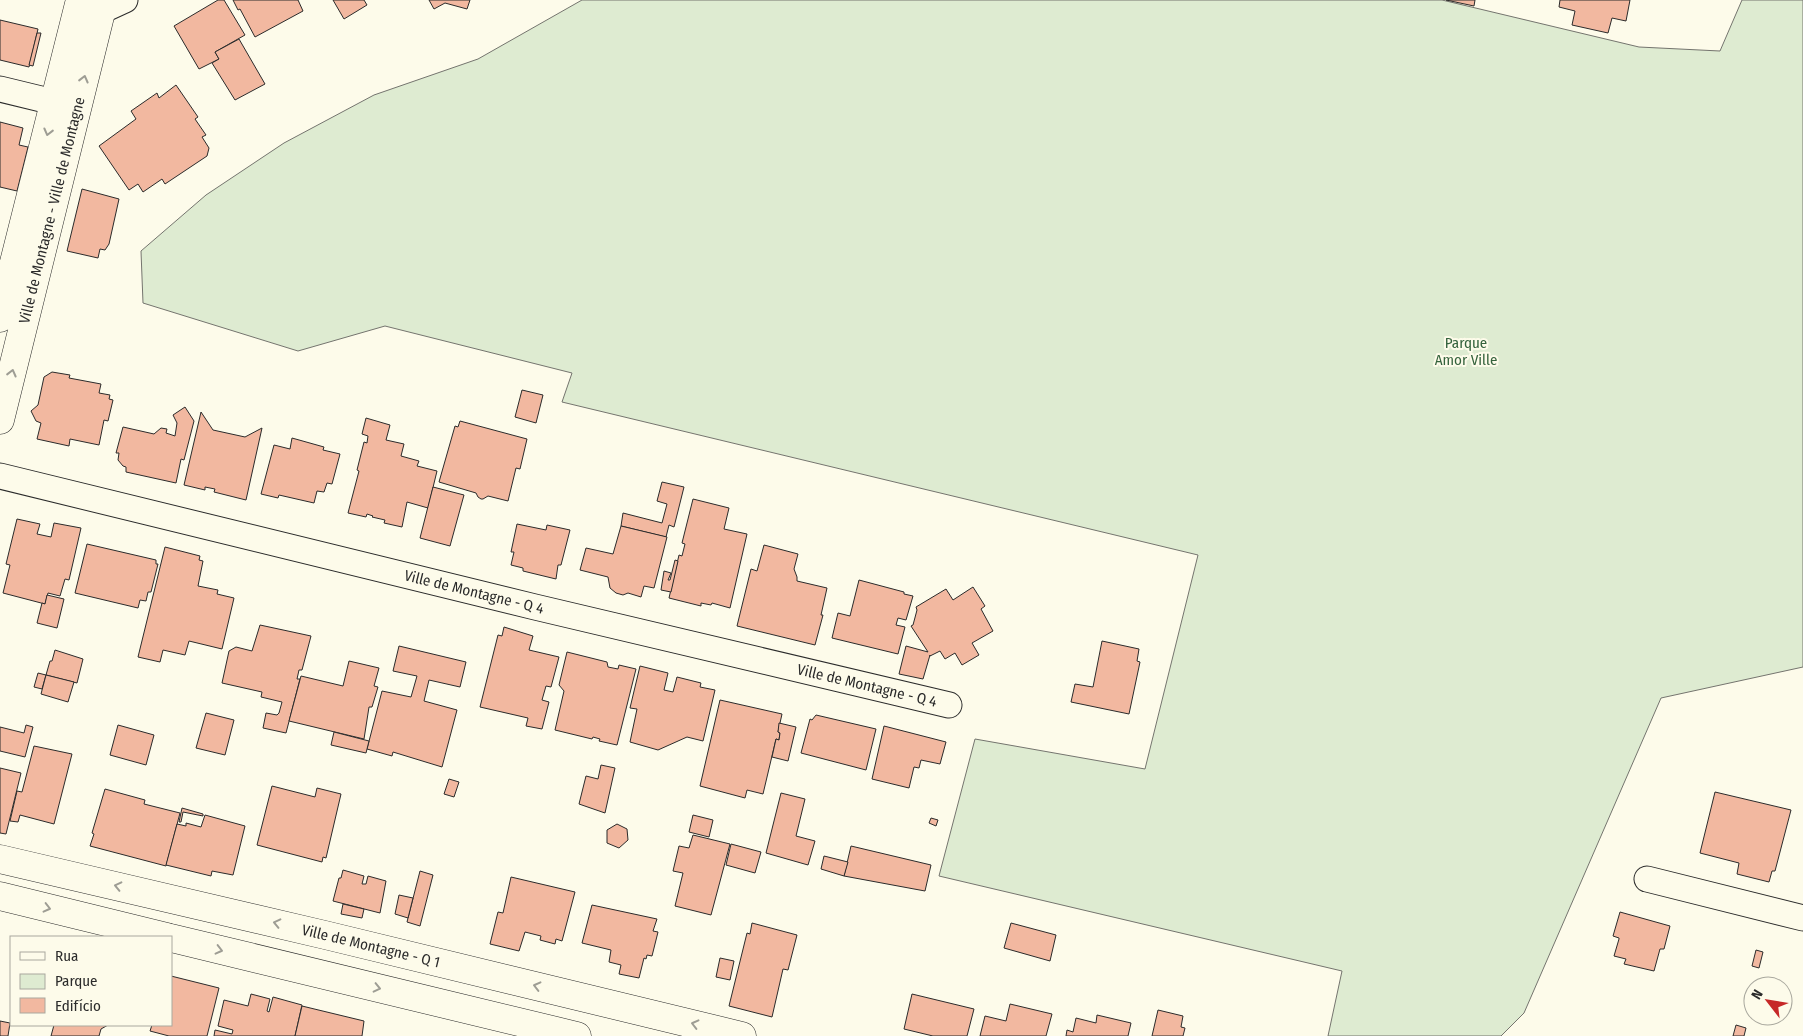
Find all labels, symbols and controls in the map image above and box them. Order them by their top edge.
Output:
one-way arrow [78,75,89,84]
street label: Ville de Montagne - Ville de Montagne [15,95,89,325]
one-way arrow [43,128,53,136]
park label: Parque Amor Ville [1435,334,1497,369]
one-way arrow [6,369,17,378]
street label: Ville de Montagne - Q 4 [402,566,546,618]
street label: Ville de Montagne - Q 4 [795,660,939,711]
one-way arrow [114,881,123,892]
one-way arrow [43,902,52,913]
one-way arrow [272,918,281,929]
street label: Ville de Montagne - Q 1 [300,921,442,972]
legend [10,936,172,1026]
one-way arrow [214,944,223,955]
text: Rua [55,947,78,965]
text: Parque [55,972,98,990]
north arrow [1743,976,1793,1026]
one-way arrow [532,981,541,992]
one-way arrow [372,982,381,993]
text: N [1748,987,1767,1003]
text: Edifício [55,997,101,1015]
one-way arrow [691,1020,699,1030]

